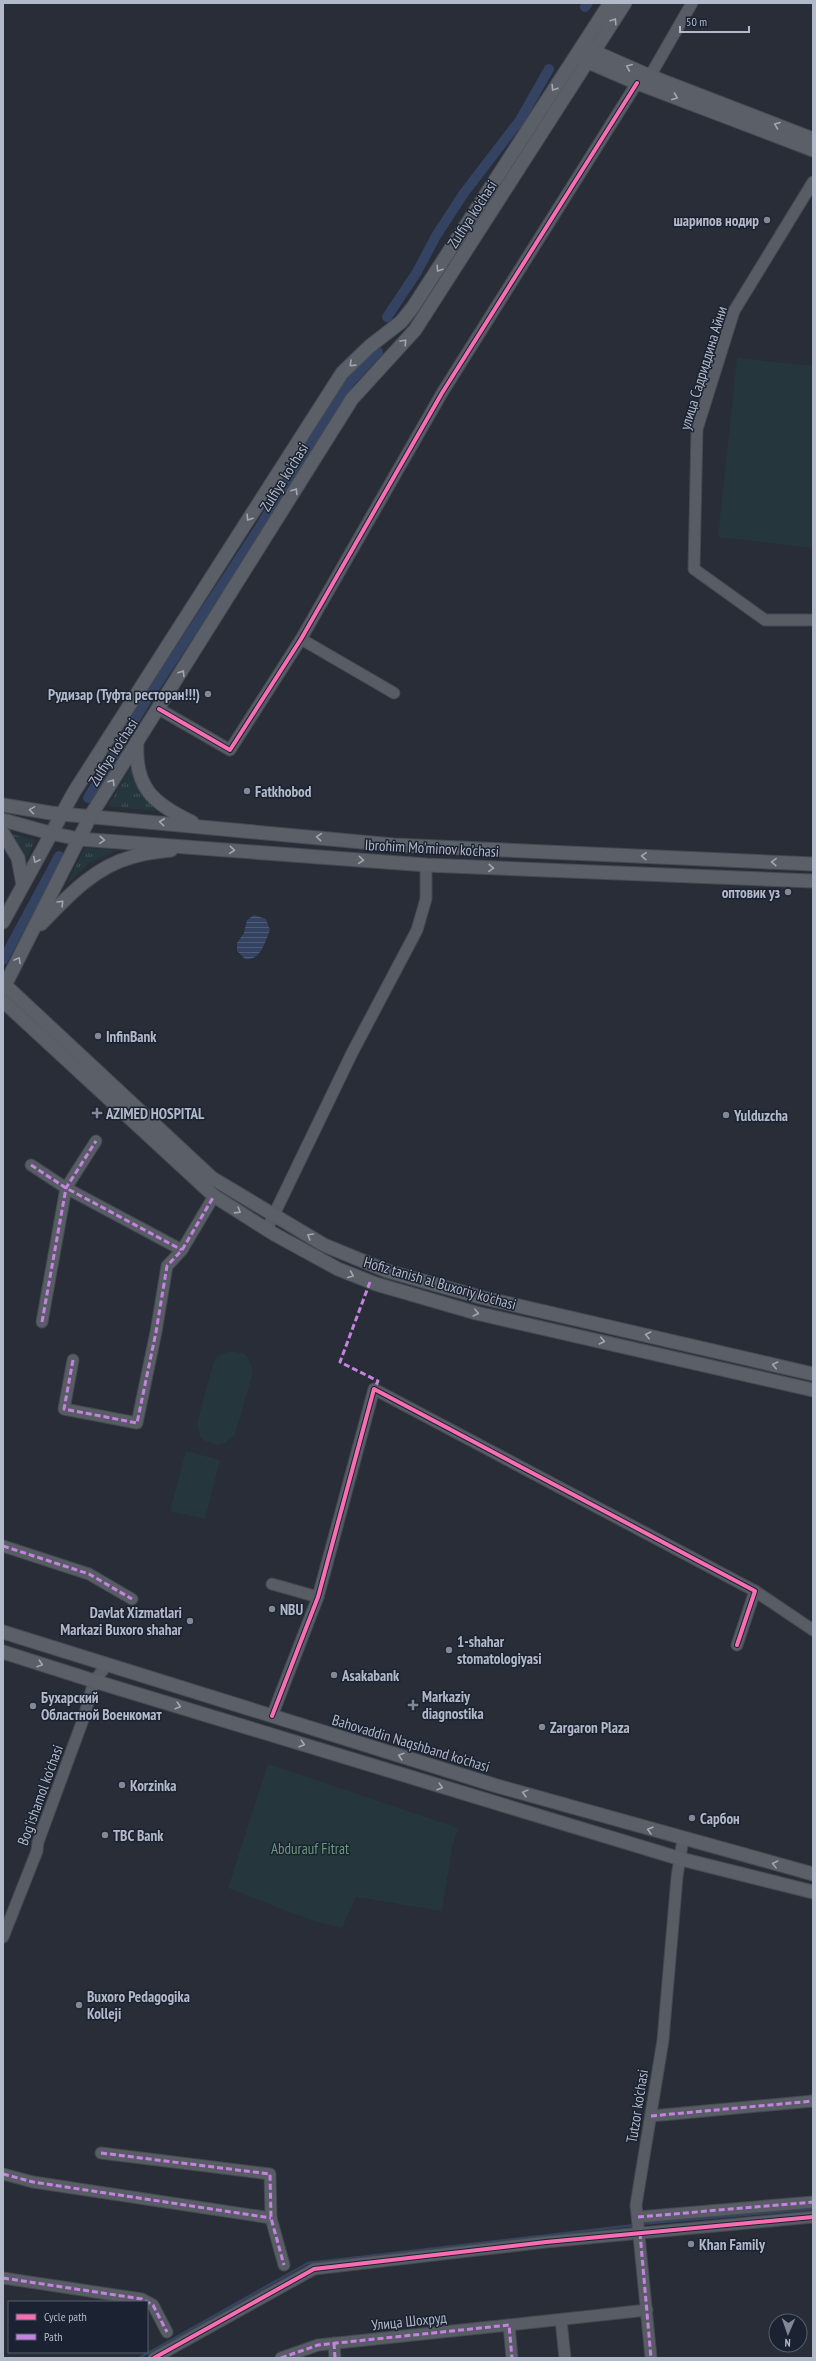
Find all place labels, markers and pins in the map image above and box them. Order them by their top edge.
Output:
place label: шарипов нодир [673,211,759,230]
marker: шарипов нодир [762,215,772,225]
place label: Рудизар (Туфта ресторан!!!) [48,685,200,704]
marker: Рудизар (Туфта ресторан!!!) [203,689,213,699]
place label: Fatkhobod [255,782,312,801]
marker: Fatkhobod [242,786,252,796]
place label: оптовик уз [722,883,780,902]
marker: оптовик уз [783,887,793,897]
place label: InfinBank [106,1027,157,1046]
marker: InfinBank [93,1031,103,1041]
place label: AZIMED HOSPITAL [105,1104,205,1123]
place label: Yulduzcha [733,1106,788,1125]
marker: AZIMED HOSPITAL [91,1107,103,1119]
marker: Yulduzcha [721,1110,731,1120]
place label: NBU [280,1600,303,1619]
place label: Davlat Xizmatlari Markazi Buxoro shahar [60,1603,183,1639]
marker: NBU [267,1604,277,1614]
marker: Davlat Xizmatlari Markazi Buxoro shahar [185,1616,195,1626]
place label: 1-shahar stomatologiyasi [457,1632,542,1668]
marker: 1-shahar stomatologiyasi [444,1645,454,1655]
place label: Asakabank [341,1666,400,1685]
marker: Asakabank [329,1670,339,1680]
place label: Markaziy diagnostika [422,1687,484,1723]
place label: Бухарский Областной Военкомат [41,1688,163,1724]
marker: Markaziy diagnostika [407,1699,419,1711]
marker: Бухарский Областной Военкомат [28,1701,38,1711]
place label: Zargaron Plaza [550,1718,630,1737]
marker: Zargaron Plaza [537,1722,547,1732]
place label: Korzinka [130,1776,176,1795]
marker: Korzinka [117,1780,127,1790]
place label: Сарбон [700,1809,740,1828]
marker: Сарбон [687,1813,697,1823]
place label: TBC Bank [113,1826,164,1845]
marker: TBC Bank [100,1830,110,1840]
place label: Buxoro Pedagogika Kolleji [87,1987,190,2023]
marker: Buxoro Pedagogika Kolleji [74,2000,84,2010]
place label: Khan Family [699,2235,766,2254]
marker: Khan Family [686,2239,696,2249]

